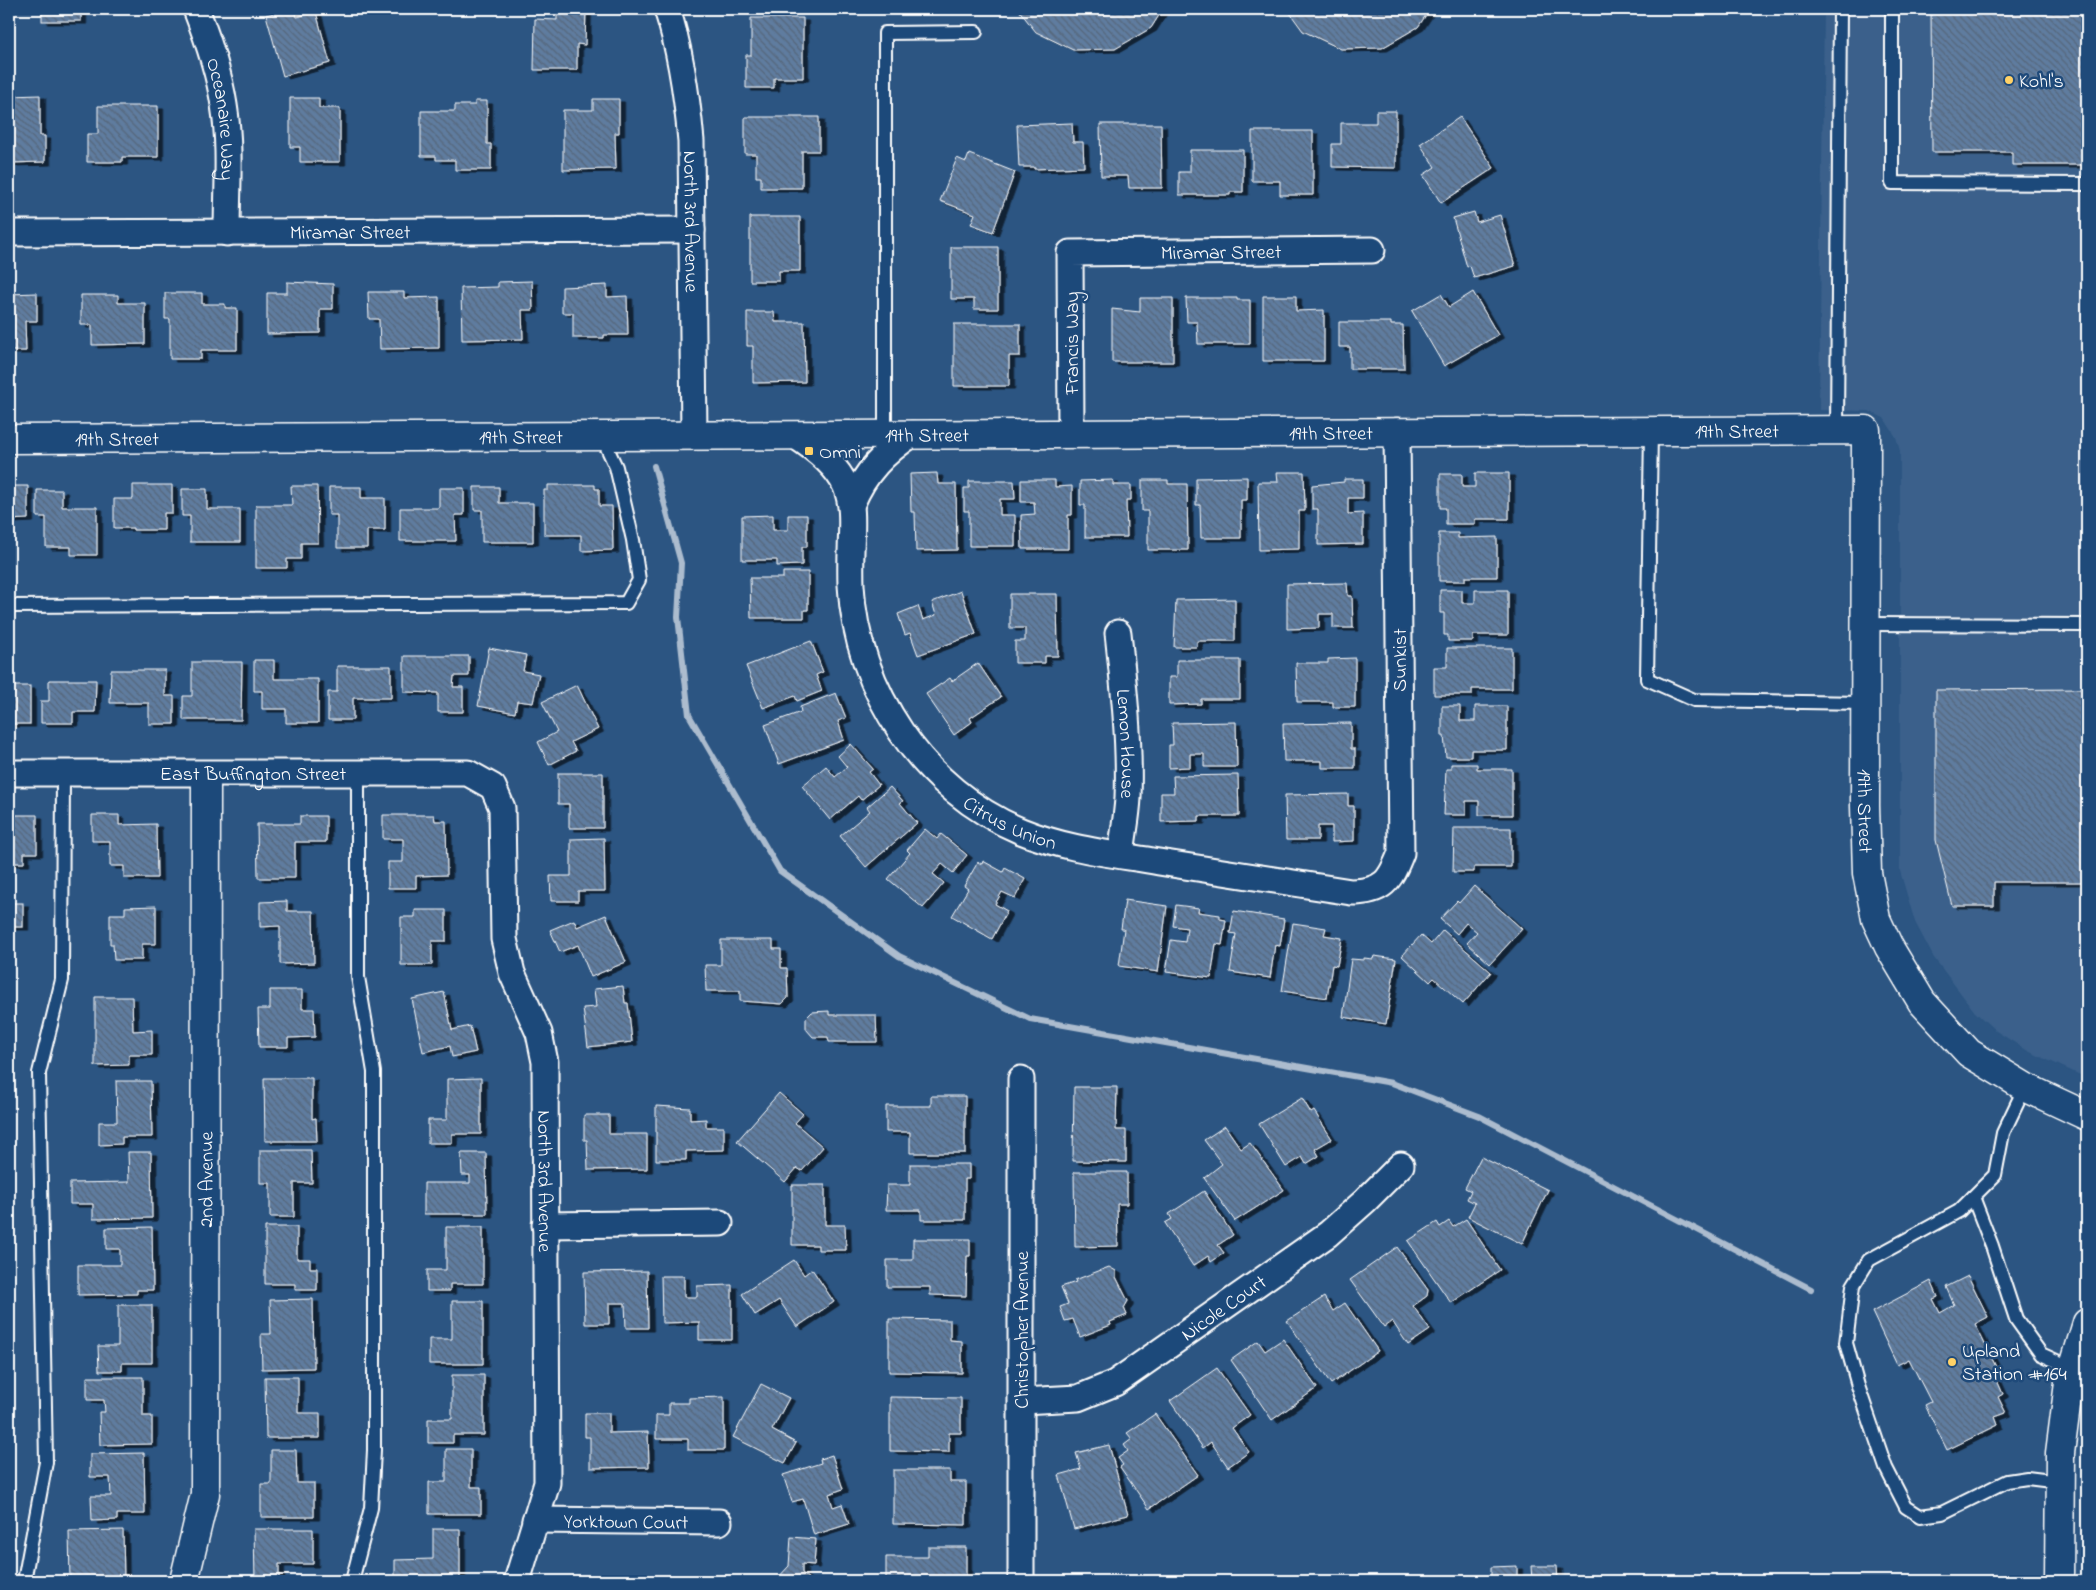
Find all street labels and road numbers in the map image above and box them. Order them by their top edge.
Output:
street label: Oceanaire Way [197,55,240,181]
street label: North 3rd Avenue [674,150,705,293]
street label: Miramar Street [290,219,411,249]
street label: Miramar Street [1160,239,1282,269]
street label: Francis Way [1059,291,1088,396]
street label: 19th Street [1695,418,1779,448]
street label: 19th Street [1289,420,1373,450]
street label: 19th Street [885,422,969,452]
street label: 19th Street [479,424,563,454]
street label: 19th Street [75,426,159,456]
street label: Sunkist [1387,628,1416,692]
street label: Lemon House [1107,688,1140,799]
street label: East Buffington Street [160,761,346,791]
street label: 19th Street [1848,769,1878,854]
street label: Citrus Union [956,790,1060,859]
street label: North 3rd Avenue [528,1110,558,1252]
street label: 2nd Avenue [193,1131,223,1227]
street label: Christopher Avenue [1009,1251,1038,1409]
street label: Nicole Court [1176,1269,1274,1350]
street label: Yorktown Court [563,1508,689,1539]

